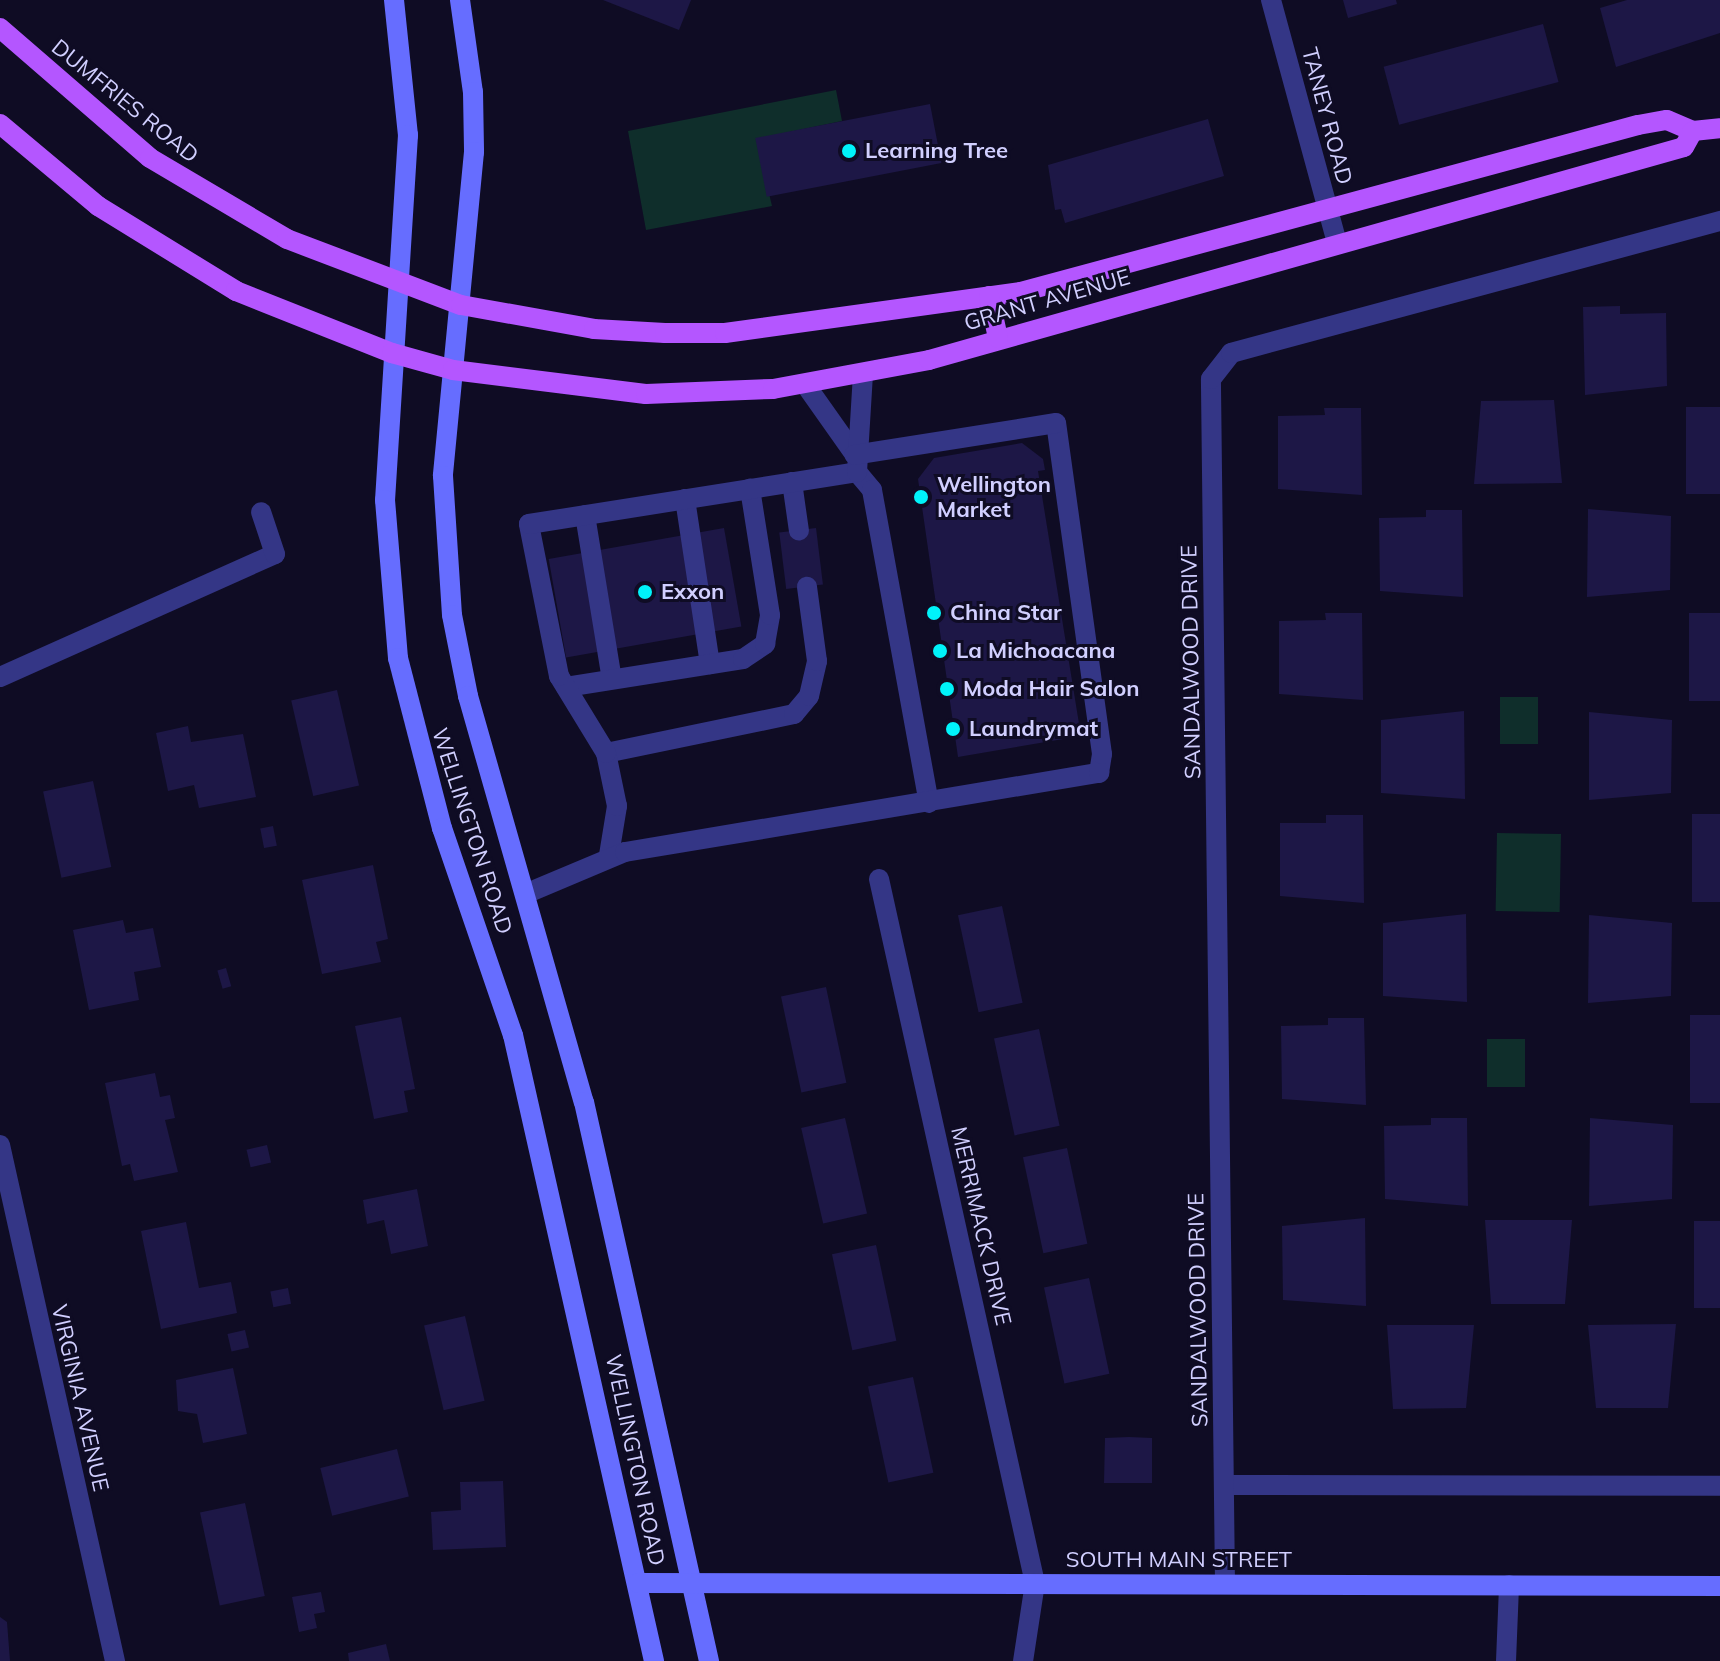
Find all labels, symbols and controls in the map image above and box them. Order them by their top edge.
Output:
street label: DUMFRIES ROAD [46,34,204,168]
street label: TANEY ROAD [1296,45,1358,187]
place label: Learning Tree [865,138,1008,164]
marker: Learning Tree [840,142,858,160]
street label: GRANT AVENUE [961,264,1133,336]
place label: Wellington Market [937,471,1051,522]
marker: Wellington Market [912,488,930,506]
street label: SANDALWOOD DRIVE [1176,545,1206,779]
place label: Exxon [661,579,724,605]
marker: Exxon [636,583,654,601]
place label: China Star [950,600,1062,626]
marker: China Star [925,604,943,622]
place label: La Michoacana [956,638,1115,664]
marker: La Michoacana [931,642,949,660]
place label: Moda Hair Salon [963,676,1139,702]
marker: Moda Hair Salon [938,680,956,698]
place label: Laundrymat [969,716,1098,742]
marker: Laundrymat [944,720,962,738]
street label: WELLINGTON ROAD [426,725,518,937]
street label: MERRIMACK DRIVE [945,1124,1017,1328]
street label: SANDALWOOD DRIVE [1183,1193,1213,1427]
street label: VIRGINIA AVENUE [46,1302,114,1494]
street label: WELLINGTON ROAD [600,1352,670,1568]
street label: SOUTH MAIN STREET [1066,1547,1292,1573]

